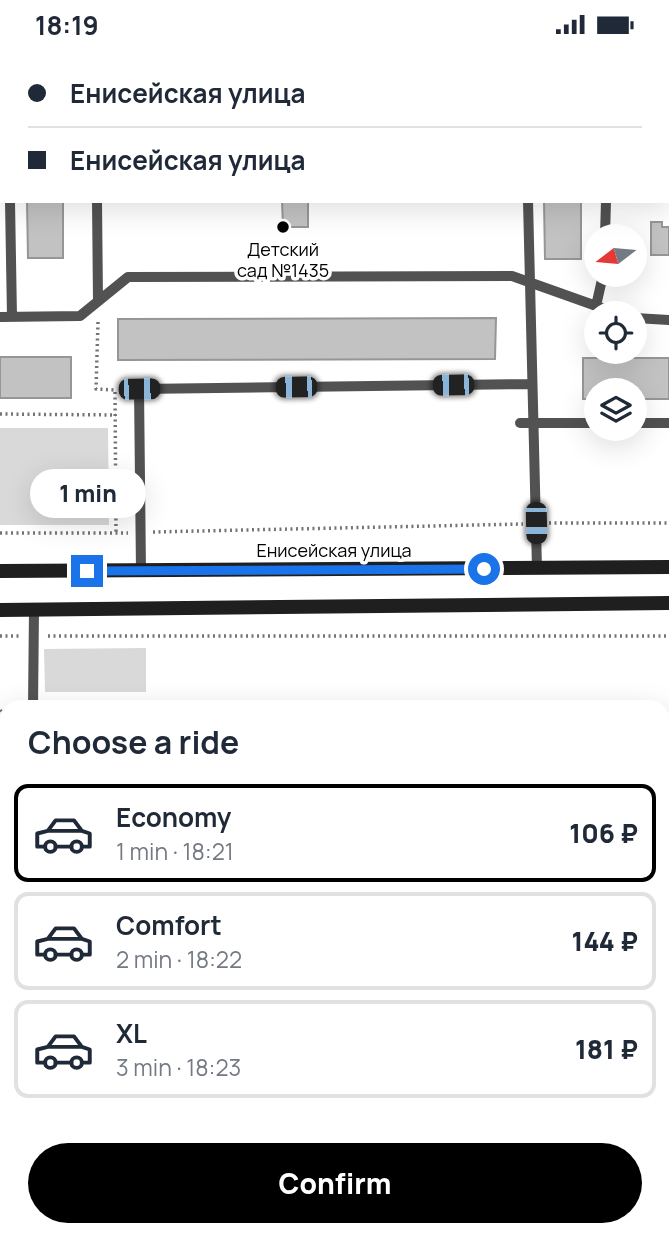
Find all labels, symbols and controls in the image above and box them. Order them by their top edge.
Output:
text: 18:19 [35,7,99,43]
text: Енисейская улица [70,75,305,111]
text: Енисейская улица [70,142,305,178]
marker: Детский сад №1435 [275,219,291,235]
north arrow [584,224,648,287]
map controls [584,224,647,441]
place label: Детский сад №1435 [237,237,329,282]
button: locate [584,301,647,364]
car [432,374,475,396]
car [275,376,318,398]
car [118,378,161,400]
button: layers [584,378,647,441]
callout: 1 min [29,469,145,519]
text: 1 min [59,477,117,509]
car [526,502,547,544]
street label: Енисейская улица [256,538,412,562]
route start [468,553,500,585]
route end [71,555,103,587]
text: Choose a ride [28,720,239,764]
text: Economy [116,799,231,835]
icon: car [32,802,95,865]
text: 106 ₽ [569,815,638,851]
text: 1 min · 18:21 [116,835,234,867]
text: Comfort [116,907,222,943]
icon: car [32,910,95,973]
text: 144 ₽ [572,923,638,959]
text: 2 min · 18:22 [116,943,242,975]
text: XL [116,1015,147,1051]
icon: car [32,1018,95,1081]
text: 181 ₽ [575,1031,638,1067]
text: 3 min · 18:23 [116,1051,241,1083]
button: Confirm [28,1143,642,1223]

